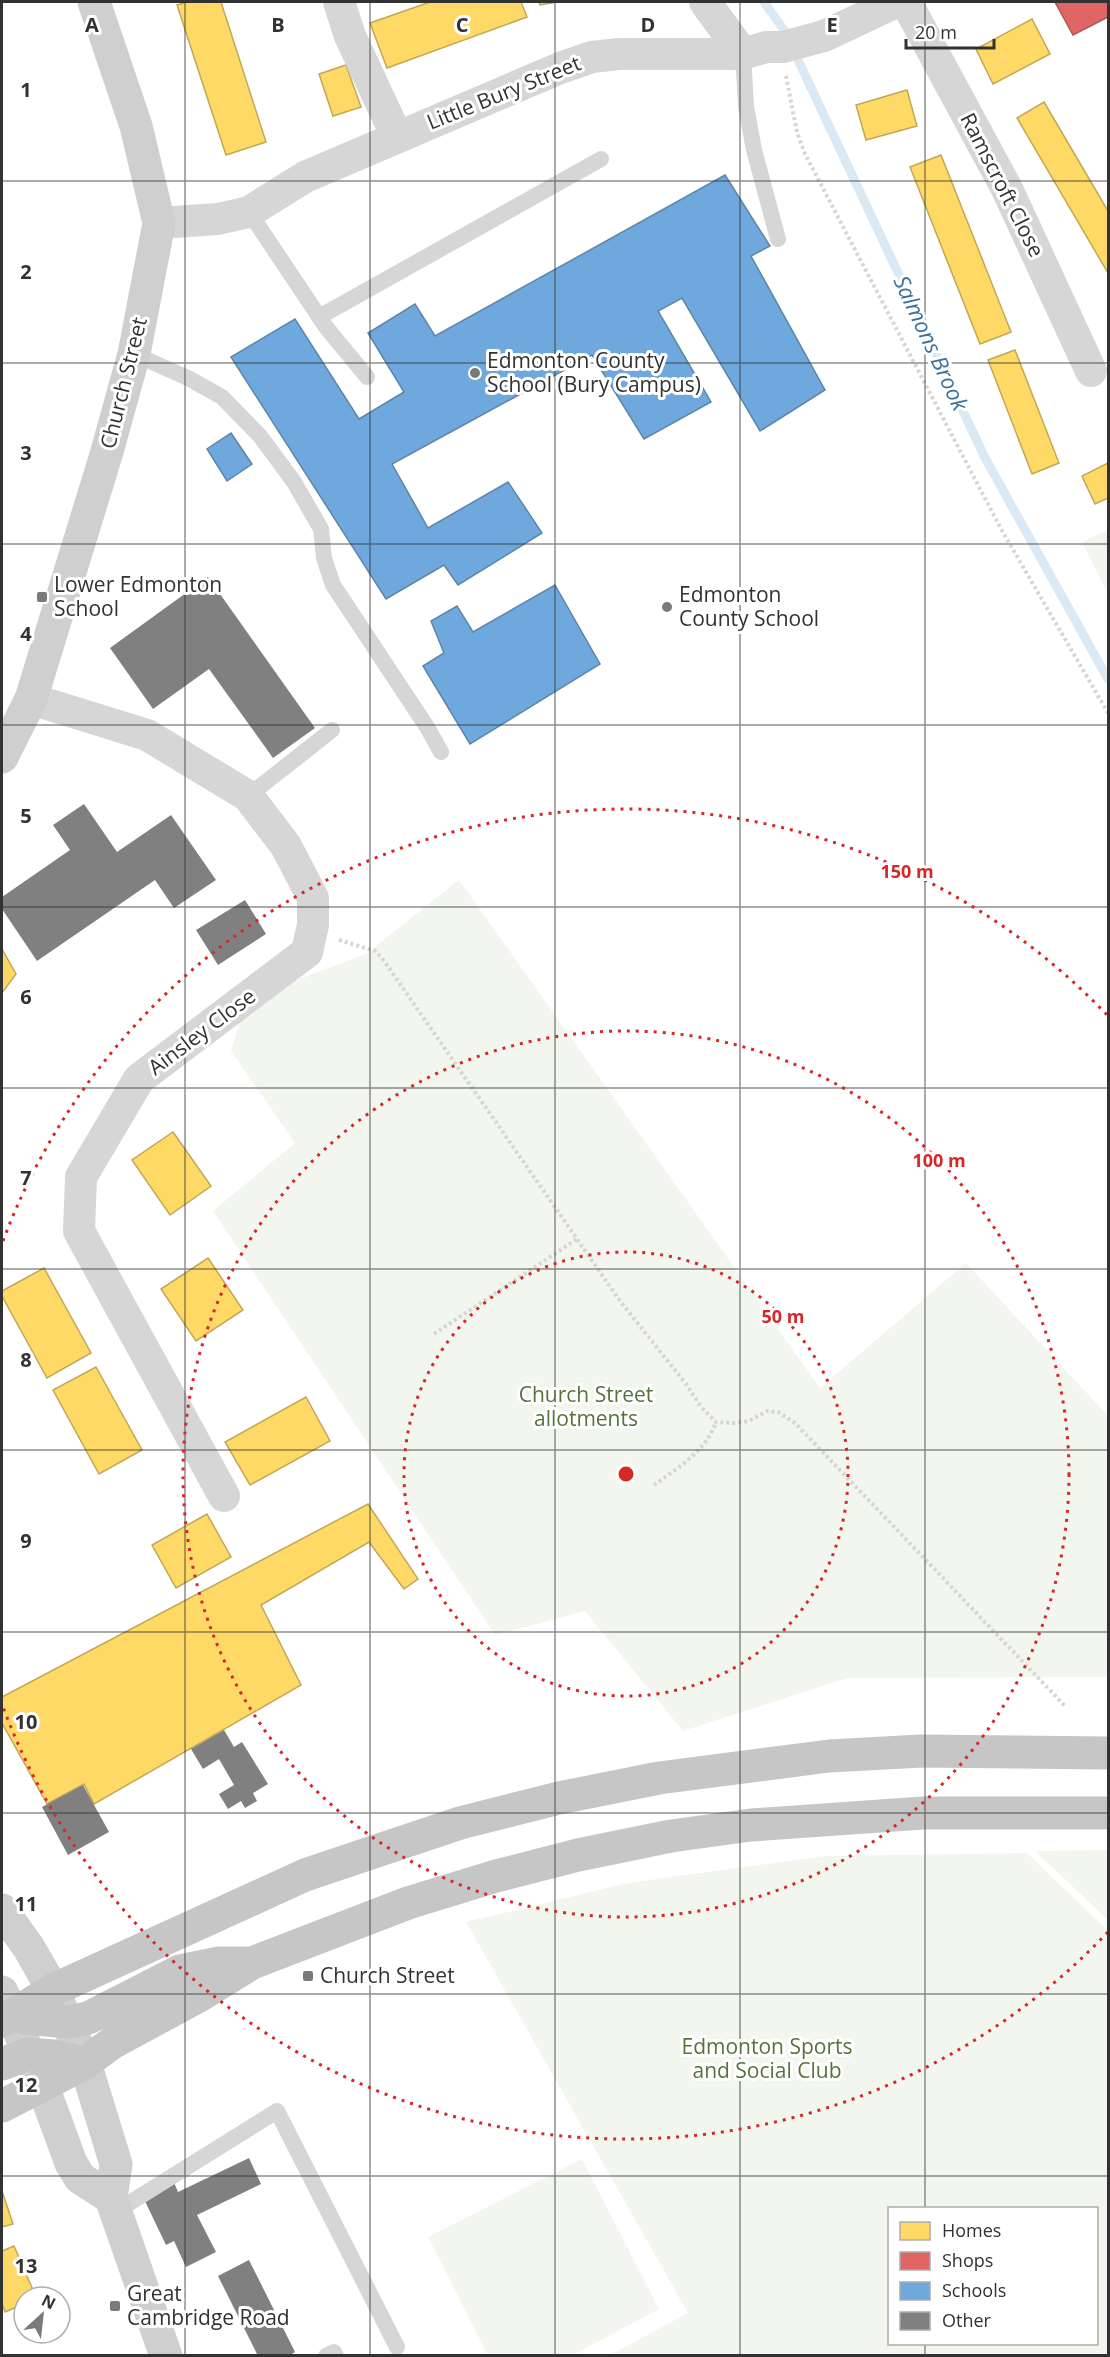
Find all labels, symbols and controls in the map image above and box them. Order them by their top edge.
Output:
text: A [85,11,99,38]
text: B [271,11,285,38]
text: C [456,11,469,38]
text: D [641,11,655,38]
text: E [826,11,838,38]
scale bar [906,12,994,50]
text: 20 m [915,20,957,44]
street label: Little Bury Street [423,48,585,136]
text: 1 [20,76,32,103]
street label: Ramscroft Close [954,108,1051,261]
text: 2 [20,258,32,285]
water label: Salmons Brook [887,270,977,416]
street label: Church Street [93,314,153,451]
place label: Edmonton County School (Bury Campus) [487,346,701,398]
marker: Edmonton County School (Bury Campus) [468,366,482,380]
text: 3 [20,439,32,466]
place label: Lower Edmonton School [54,570,222,622]
place label: Edmonton County School [679,580,819,632]
marker: Lower Edmonton School [35,590,49,604]
marker: Edmonton County School [660,600,674,614]
text: 4 [20,620,32,647]
text: 5 [20,802,32,829]
text: 150 m [880,859,934,883]
street label: Ainsley Close [142,982,261,1081]
text: 6 [20,983,32,1010]
text: 100 m [912,1148,966,1172]
text: 7 [20,1164,32,1191]
text: 50 m [762,1304,804,1328]
text: 8 [20,1346,32,1373]
park label: Church Street allotments [519,1380,653,1432]
centre of rings [616,1464,636,1484]
text: 9 [20,1527,32,1554]
text: 10 [15,1708,37,1735]
text: 11 [15,1890,37,1917]
place label: Church Street [320,1961,455,1989]
marker: Church Street [301,1969,315,1983]
park label: Edmonton Sports and Social Club [682,2032,853,2084]
text: 12 [15,2071,37,2098]
legend [888,2207,1098,2345]
text: Homes [942,2218,1001,2242]
text: Shops [942,2248,993,2272]
text: 13 [15,2252,37,2279]
text: Schools [942,2278,1006,2302]
place label: Great Cambridge Road [127,2279,290,2331]
north arrow [12,2285,72,2345]
text: N [38,2289,60,2314]
marker: Great Cambridge Road [108,2299,122,2313]
text: Other [942,2308,992,2332]

